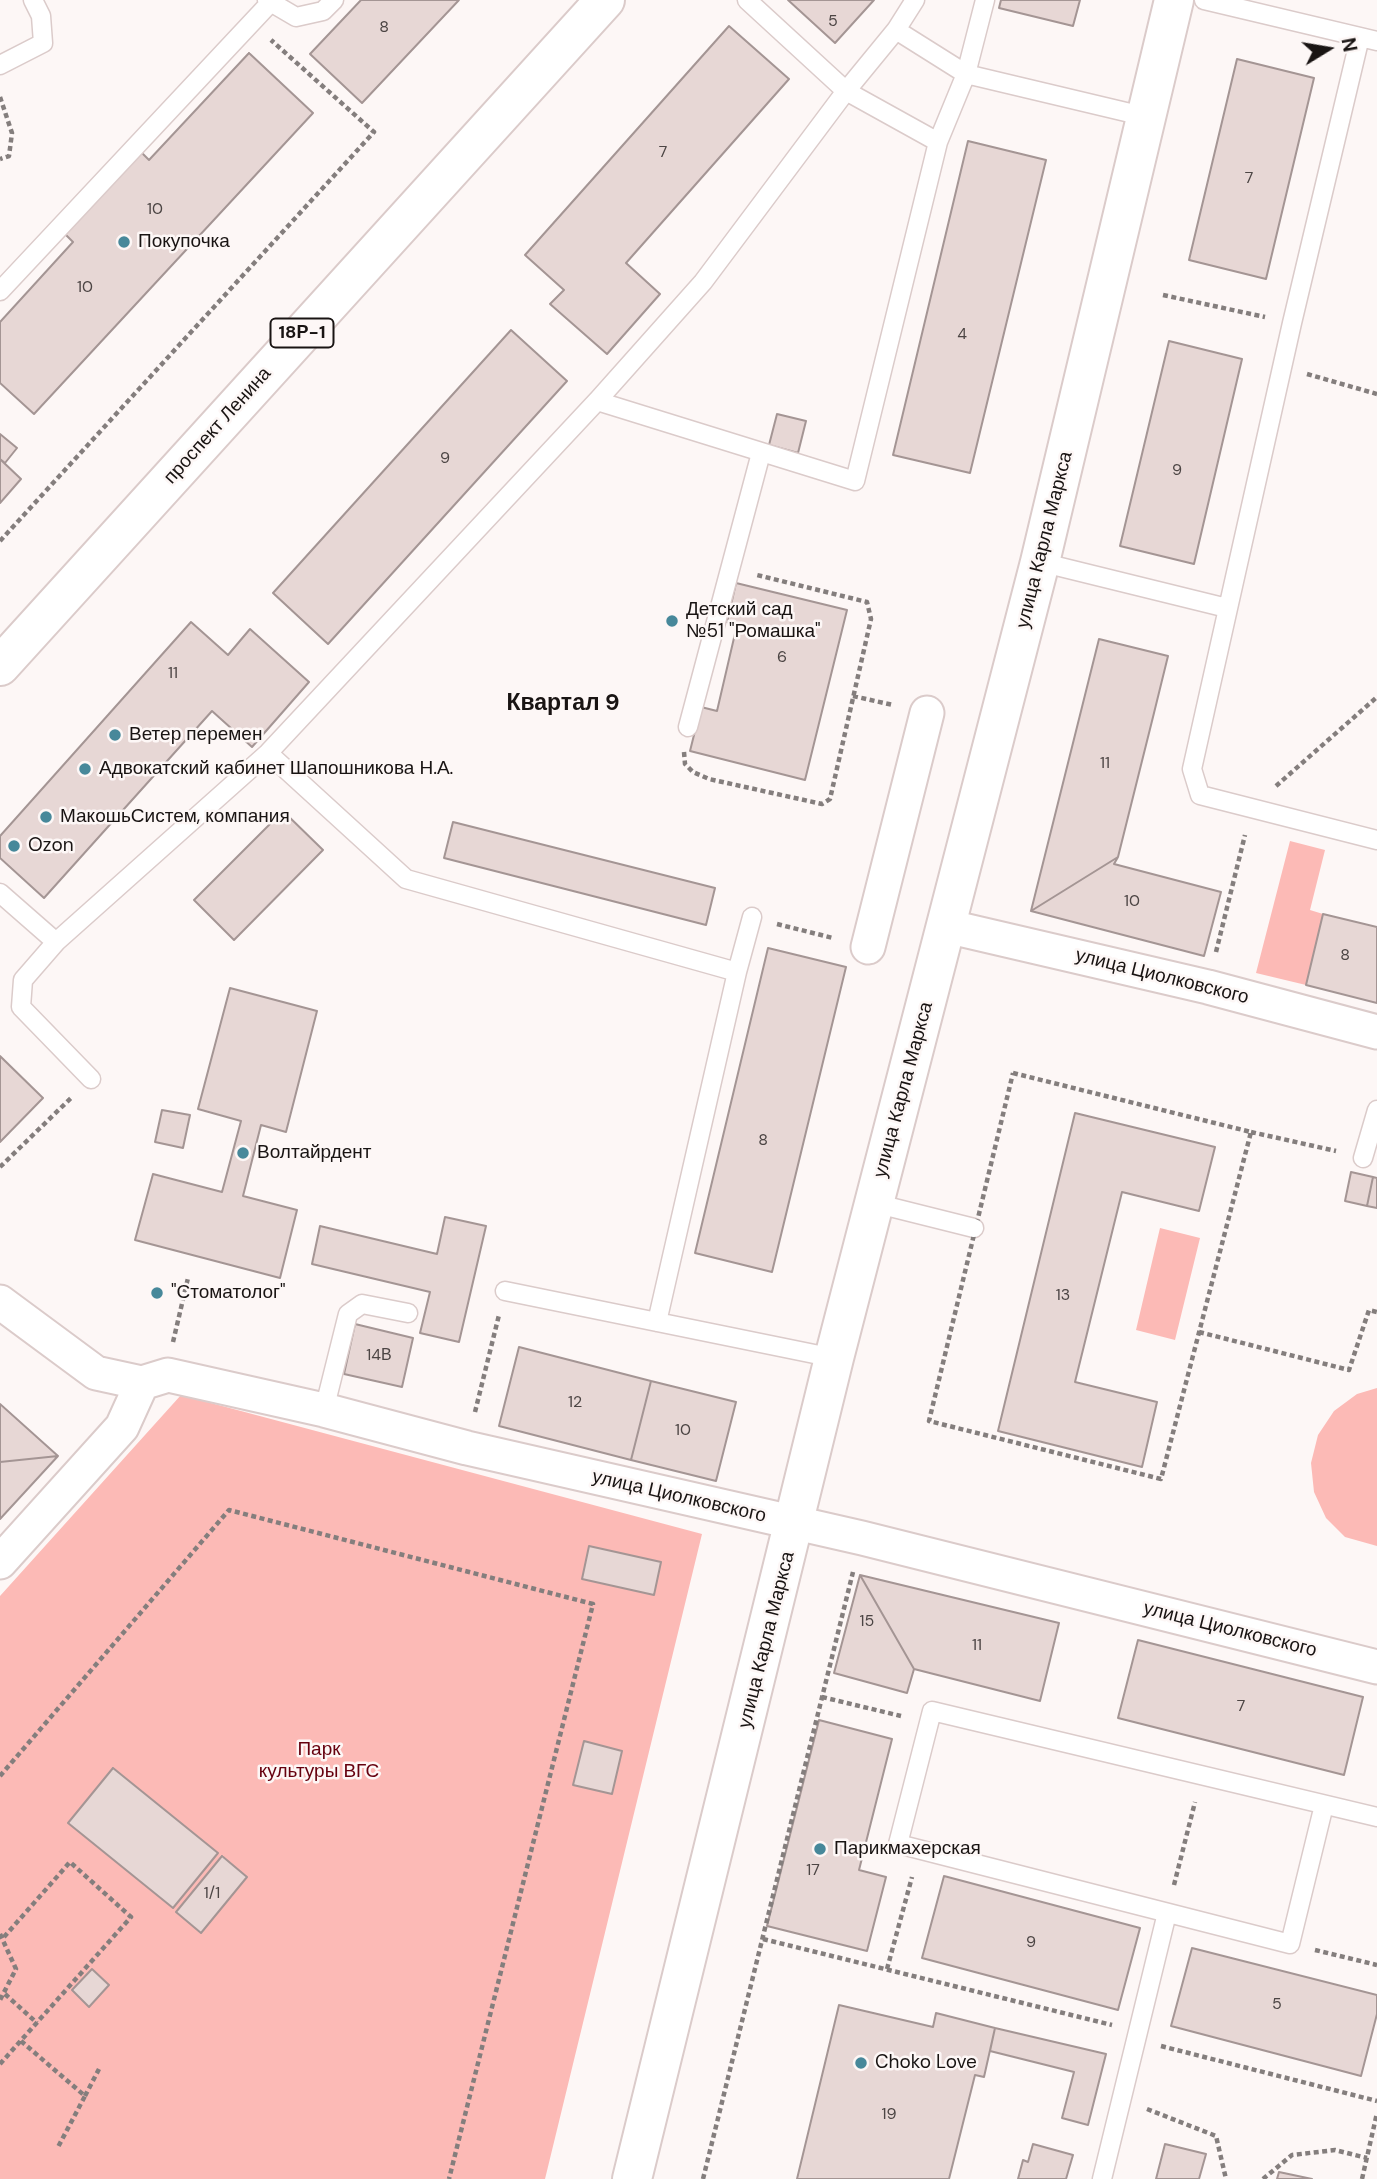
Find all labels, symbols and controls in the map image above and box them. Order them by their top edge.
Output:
house number: 5 [828,12,838,32]
north arrow [1293,14,1363,84]
house number: 8 [379,18,389,38]
text: N [1336,36,1363,54]
house number: 7 [659,143,667,163]
house number: 7 [1245,169,1253,189]
house number: 10 [147,200,163,220]
place label: Покупочка [138,231,230,253]
marker: Покупочка [116,234,132,250]
house number: 10 [77,278,93,298]
road number: 18Р-1 [270,318,334,348]
house number: 4 [957,325,967,345]
street label: проспект Ленина [160,363,276,489]
house number: 9 [440,449,450,469]
street label: улица Карла Маркса [1012,449,1078,631]
house number: 9 [1172,461,1182,481]
place label: Детский сад №51 "Ромашка" [686,599,821,643]
marker: Детский сад №51 "Ромашка" [664,613,680,629]
house number: 6 [777,648,787,668]
house number: 11 [168,664,178,684]
district label: Квартал 9 [506,690,620,718]
place label: Ветер перемен [129,724,262,746]
marker: Ветер перемен [107,727,123,743]
house number: 11 [1100,754,1110,774]
place label: Адвокатский кабинет Шапошникова Н.А. [99,758,453,780]
marker: Адвокатский кабинет Шапошникова Н.А. [77,761,93,777]
place label: МакошьСистем, компания [60,806,290,828]
marker: МакошьСистем, компания [38,809,54,825]
place label: Ozon [28,835,74,857]
marker: Ozon [6,838,22,854]
house number: 10 [1124,892,1140,912]
street label: улица Циолковского [1073,944,1251,1010]
house number: 8 [1340,946,1350,966]
street label: улица Карла Маркса [870,999,938,1181]
house number: 8 [758,1131,768,1151]
place label: Волтайрдент [257,1142,372,1164]
marker: Волтайрдент [235,1145,251,1161]
place label: "Стоматолог" [171,1282,285,1304]
marker: "Стоматолог" [149,1285,165,1301]
house number: 13 [1056,1286,1070,1306]
house number: 14В [366,1346,392,1366]
house number: 12 [568,1393,582,1413]
house number: 10 [675,1421,691,1441]
street label: улица Циолковского [590,1466,768,1528]
street label: улица Карла Маркса [734,1549,800,1731]
street label: улица Циолковского [1141,1597,1319,1663]
house number: 15 [860,1612,874,1632]
house number: 11 [972,1636,982,1656]
house number: 7 [1237,1697,1245,1717]
park label: Парк культуры ВГС [259,1739,379,1783]
place label: Парикмахерская [834,1838,981,1860]
marker: Парикмахерская [812,1841,828,1857]
house number: 17 [806,1861,820,1881]
house number: 1/1 [204,1884,220,1904]
house number: 9 [1026,1933,1036,1953]
house number: 5 [1272,1995,1282,2015]
place label: Choko Love [875,2052,977,2074]
marker: Choko Love [853,2055,869,2071]
house number: 19 [881,2105,897,2125]

